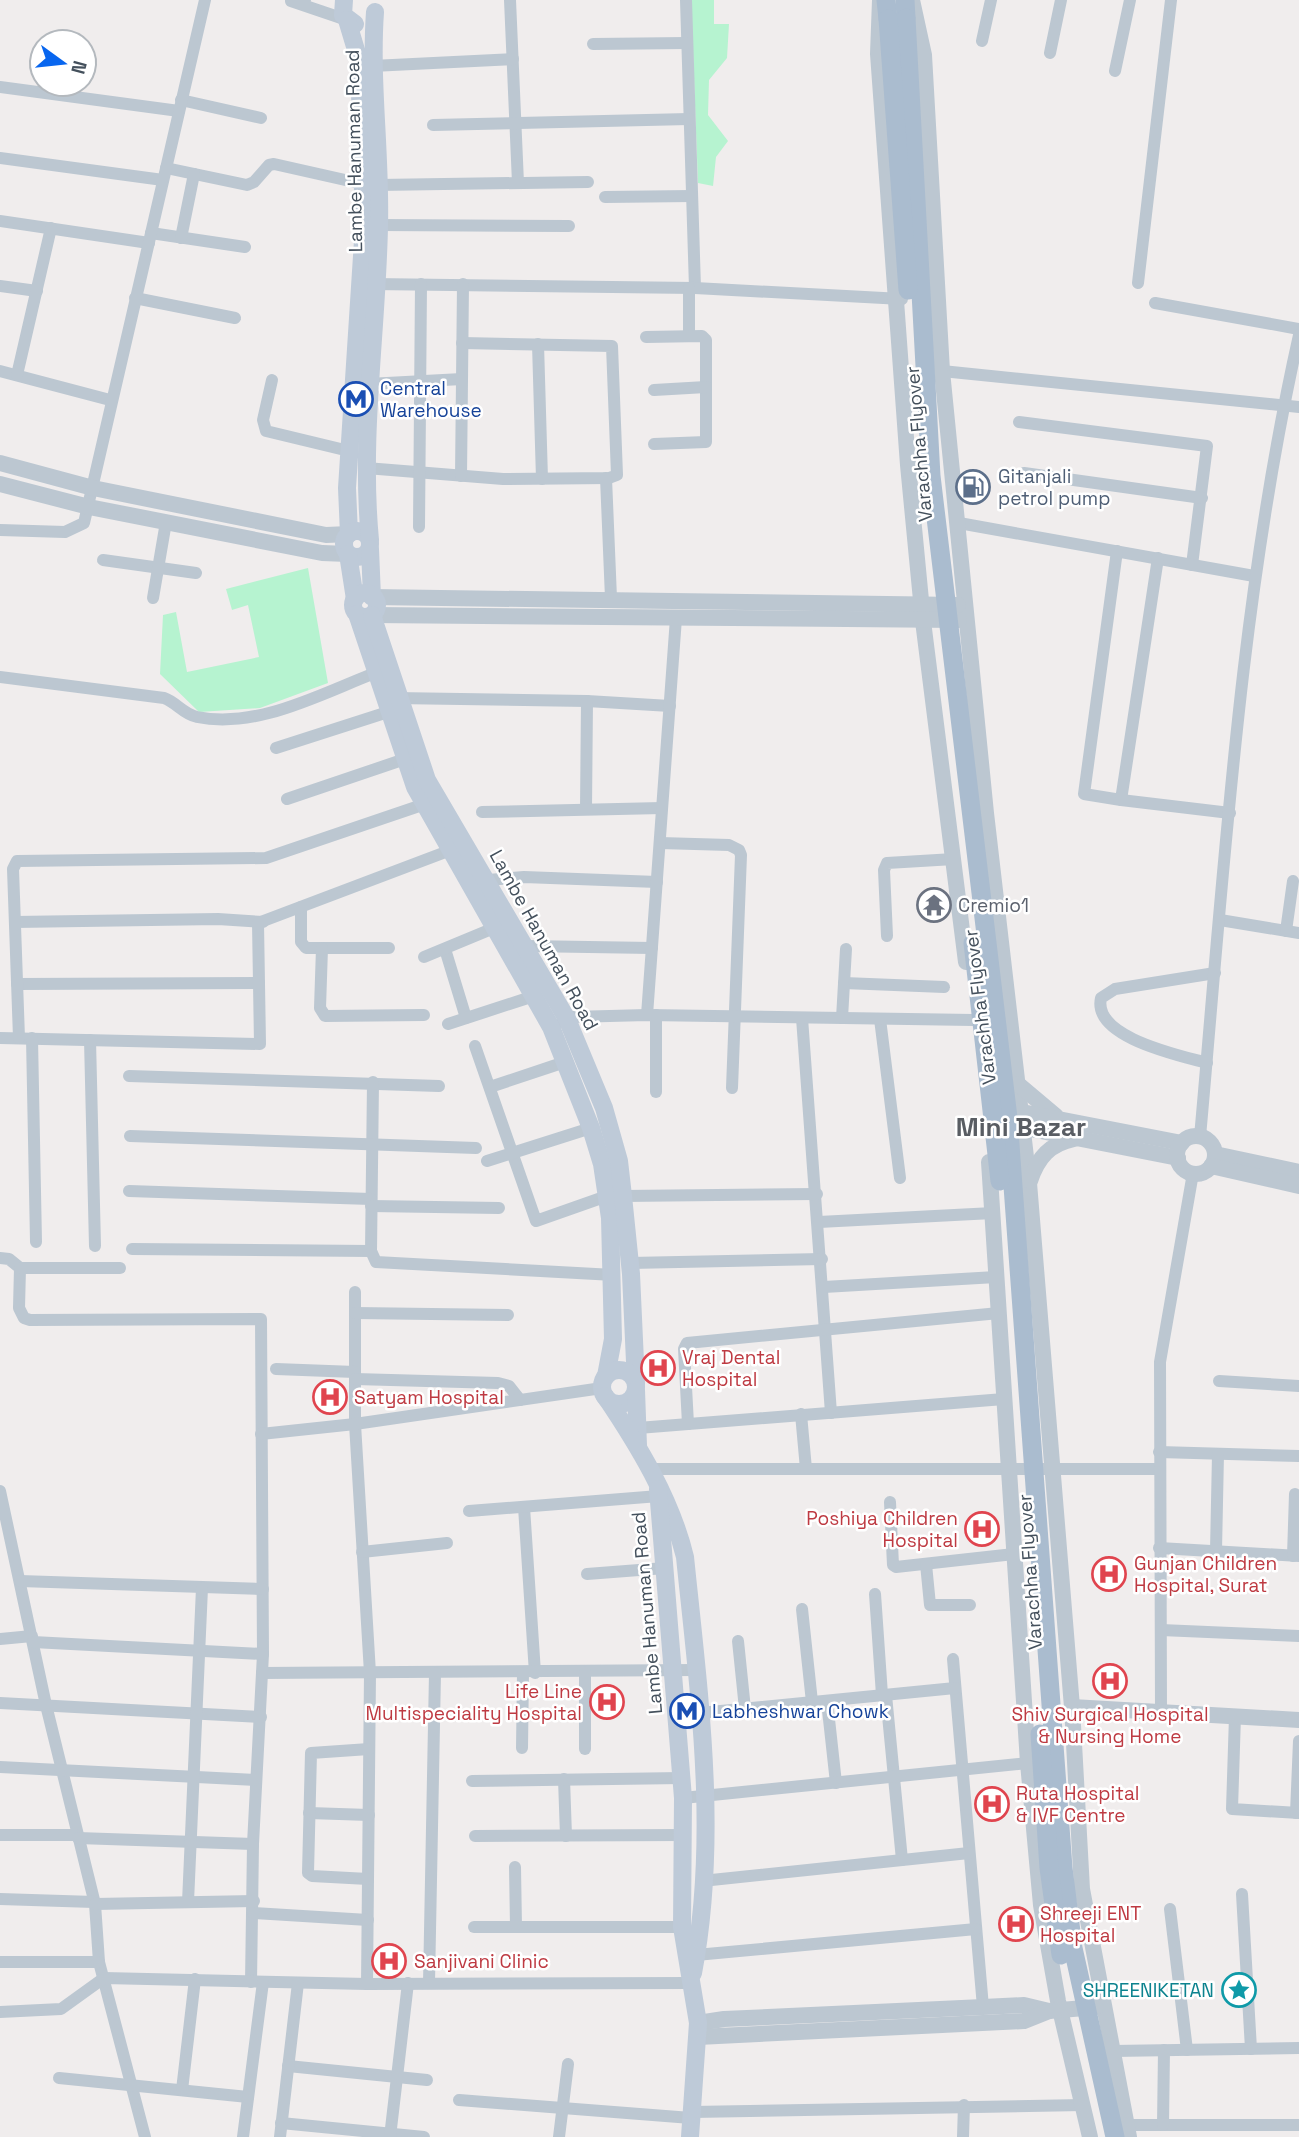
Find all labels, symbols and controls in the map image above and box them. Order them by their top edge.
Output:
north arrow [28,28,98,98]
street label: Lambe Hanuman Road [340,49,368,253]
text: N [65,58,93,77]
street label: Varachha Flyover [900,365,938,523]
place label: Central Warehouse [380,376,482,423]
metro station icon: Central Warehouse [337,380,375,418]
place label: Gitanjali petrol pump [998,464,1110,511]
fuel station icon: Gitanjali petrol pump [954,468,992,506]
street label: Lambe Hanuman Road [484,845,604,1035]
temple icon: Cremio1 [915,886,953,924]
place label: Cremio1 [958,893,1029,918]
street label: Varachha Flyover [958,928,1002,1086]
district label: Mini Bazar [956,1110,1086,1144]
place label: Vraj Dental Hospital [682,1345,780,1392]
hospital icon: Vraj Dental Hospital [639,1349,677,1387]
hospital icon: Satyam Hospital [311,1378,349,1416]
place label: Satyam Hospital [354,1385,504,1410]
street label: Varachha Flyover [1012,1493,1048,1651]
place label: Poshiya Children Hospital [806,1506,958,1553]
hospital icon: Poshiya Children Hospital [963,1510,1001,1548]
street label: Lambe Hanuman Road [626,1511,668,1715]
place label: Gunjan Children Hospital, Surat [1134,1551,1277,1598]
hospital icon: Gunjan Children Hospital, Surat [1090,1555,1128,1593]
hospital icon: Shiv Surgical Hospital & Nursing Home [1091,1662,1129,1700]
place label: Life Line Multispeciality Hospital [366,1679,582,1726]
hospital icon: Life Line Multispeciality Hospital [588,1683,626,1721]
metro station icon: Labheshwar Chowk [668,1692,706,1730]
place label: Labheshwar Chowk [712,1699,889,1724]
place label: Shiv Surgical Hospital & Nursing Home [1011,1702,1209,1749]
place label: Ruta Hospital & IVF Centre [1016,1781,1140,1828]
hospital icon: Ruta Hospital & IVF Centre [973,1785,1011,1823]
place label: Shreeji ENT Hospital [1040,1901,1141,1948]
hospital icon: Shreeji ENT Hospital [997,1905,1035,1943]
hospital icon: Sanjivani Clinic [370,1942,408,1980]
place label: Sanjivani Clinic [414,1949,549,1974]
place icon: SHREENIKETAN [1220,1971,1258,2009]
place label: SHREENIKETAN [1083,1978,1214,2003]

